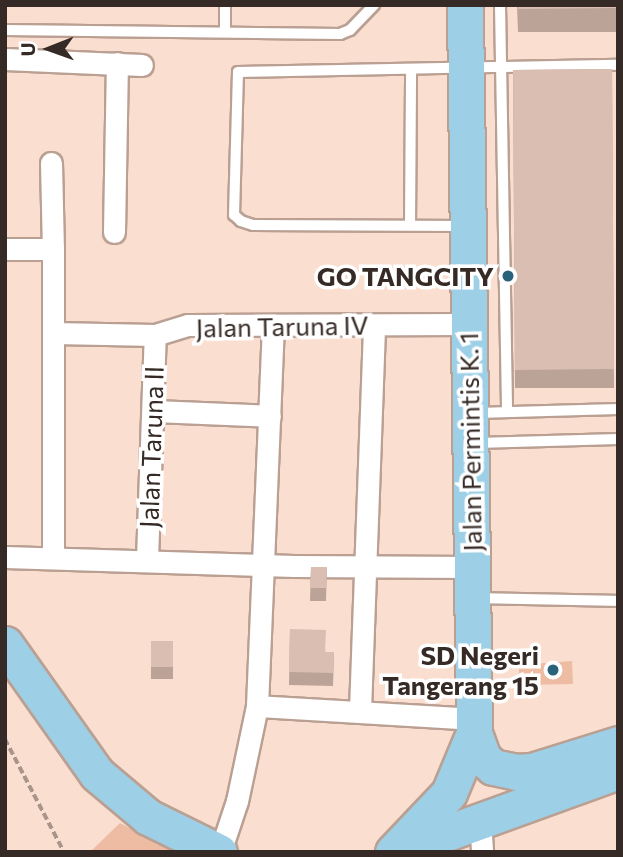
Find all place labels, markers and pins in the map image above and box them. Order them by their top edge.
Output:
place label: GO TANGCITY [317,260,494,292]
marker: GO TANGCITY [500,268,516,284]
place label: SD Negeri Tangerang 15 [382,639,539,700]
marker: SD Negeri Tangerang 15 [545,662,561,678]

